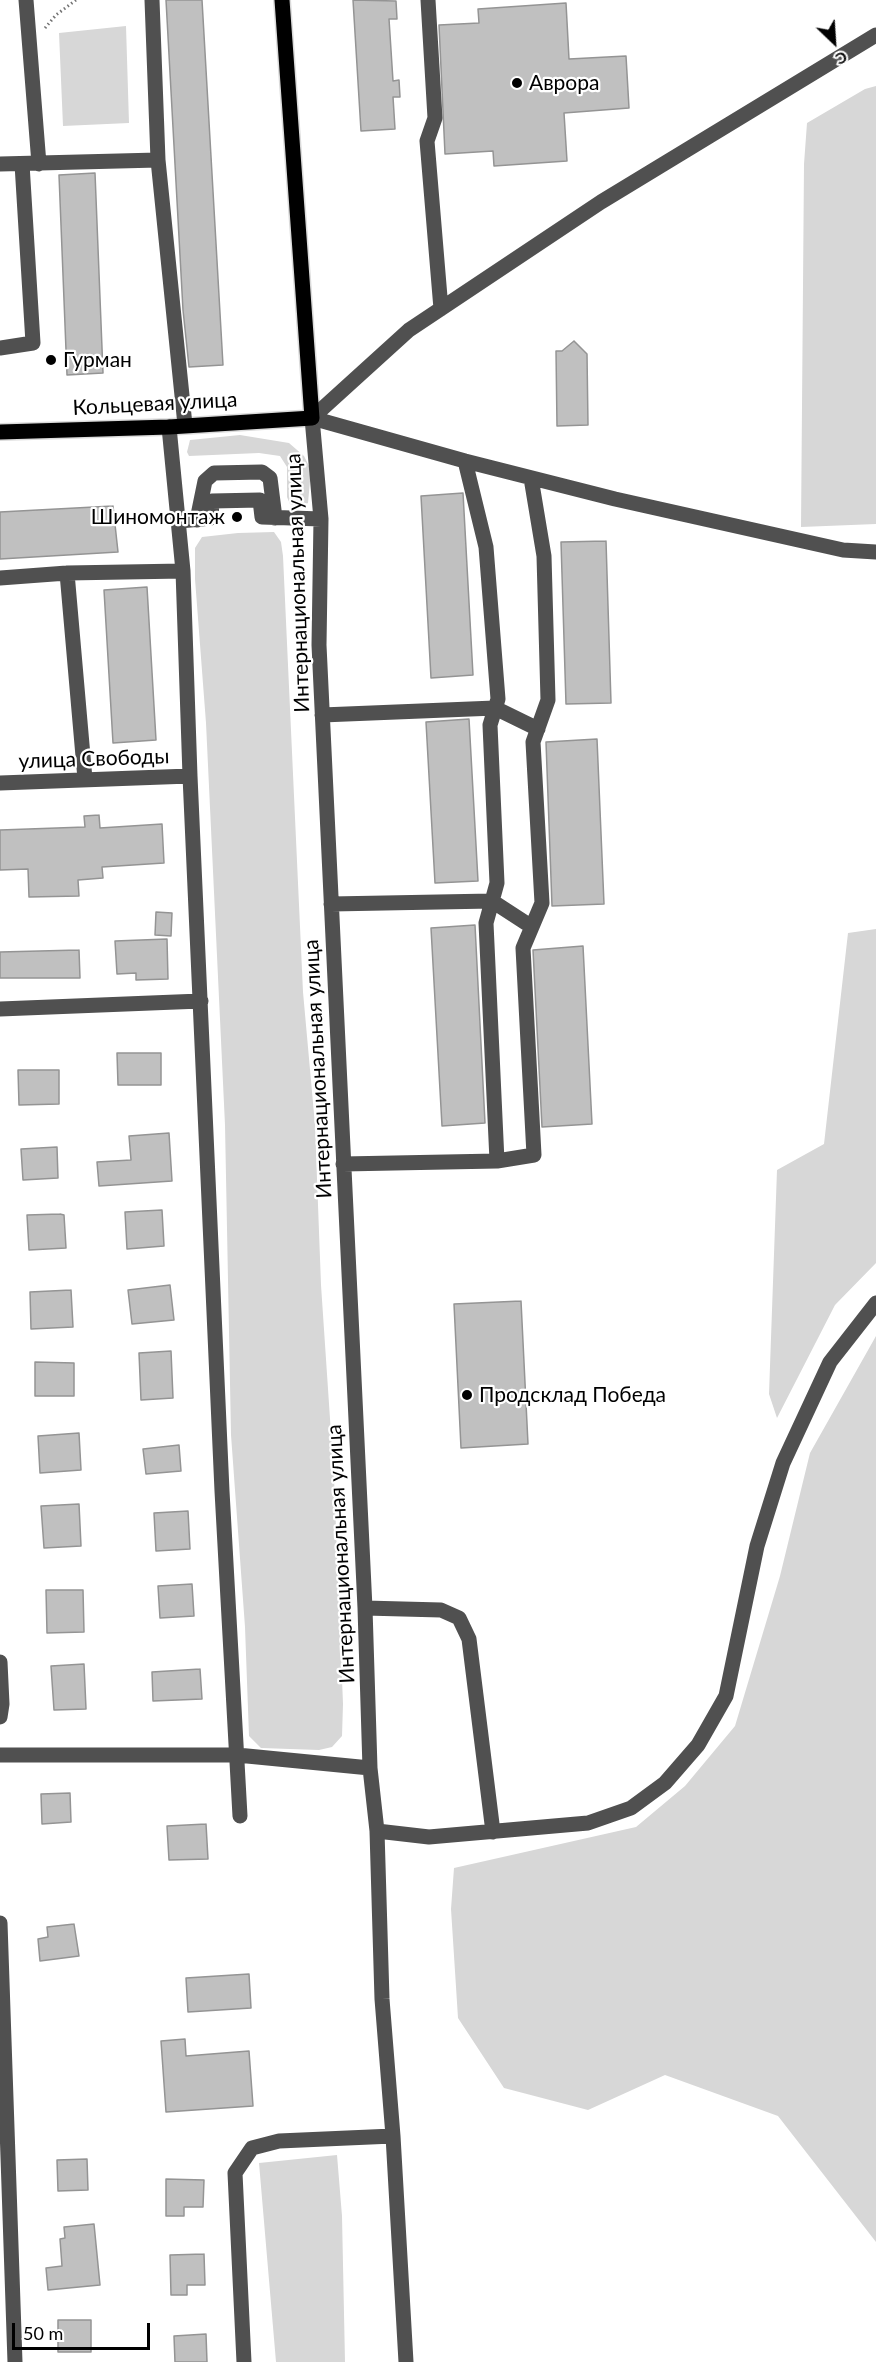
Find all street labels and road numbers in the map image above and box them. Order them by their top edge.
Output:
street label: Кольцевая улица [72,387,238,421]
street label: Интернациональная улица [281,453,315,713]
street label: улица Свободы [18,744,170,774]
street label: Интернациональная улица [299,939,337,1199]
street label: Интернациональная улица [322,1424,360,1684]

